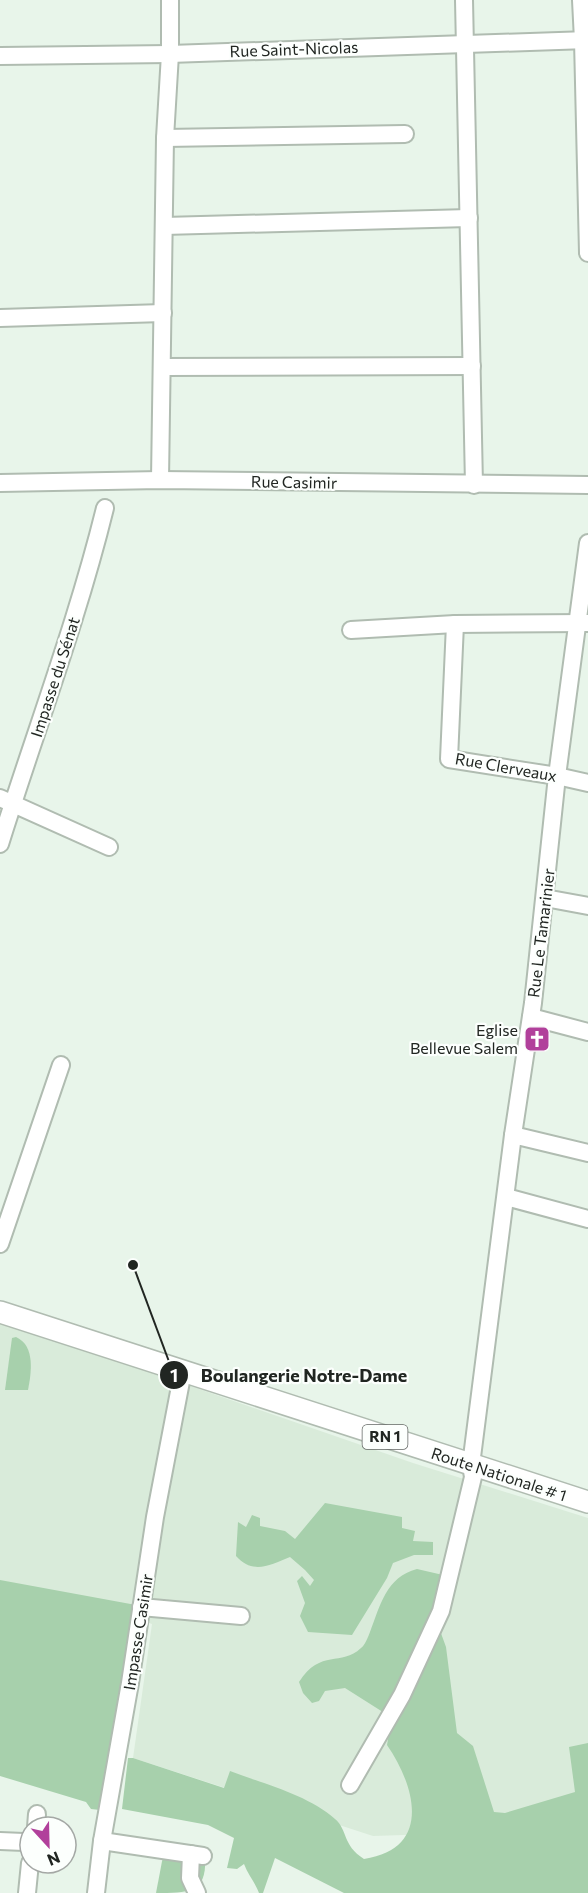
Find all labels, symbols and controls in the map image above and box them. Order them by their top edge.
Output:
street label: Rue Saint-Nicolas [229,37,359,60]
street label: Rue Casimir [251,471,338,492]
street label: Impasse du Sénat [26,614,83,739]
street label: Rue Clerveaux [454,748,559,785]
street label: Rue Le Tamarinier [523,867,558,999]
place label: Eglise Bellevue Salem [410,1020,518,1057]
church icon: Eglise Bellevue Salem [522,1024,552,1054]
callout: Boulangerie Notre-Dame [159,1357,419,1393]
text: 1 [170,1364,178,1386]
text: Boulangerie Notre-Dame [201,1364,407,1386]
road number: RN 1 [362,1425,408,1449]
street label: Route Nationale # 1 [429,1443,569,1504]
street label: Impasse Casimir [119,1572,156,1691]
north arrow [18,1815,78,1875]
text: N [45,1848,63,1870]

